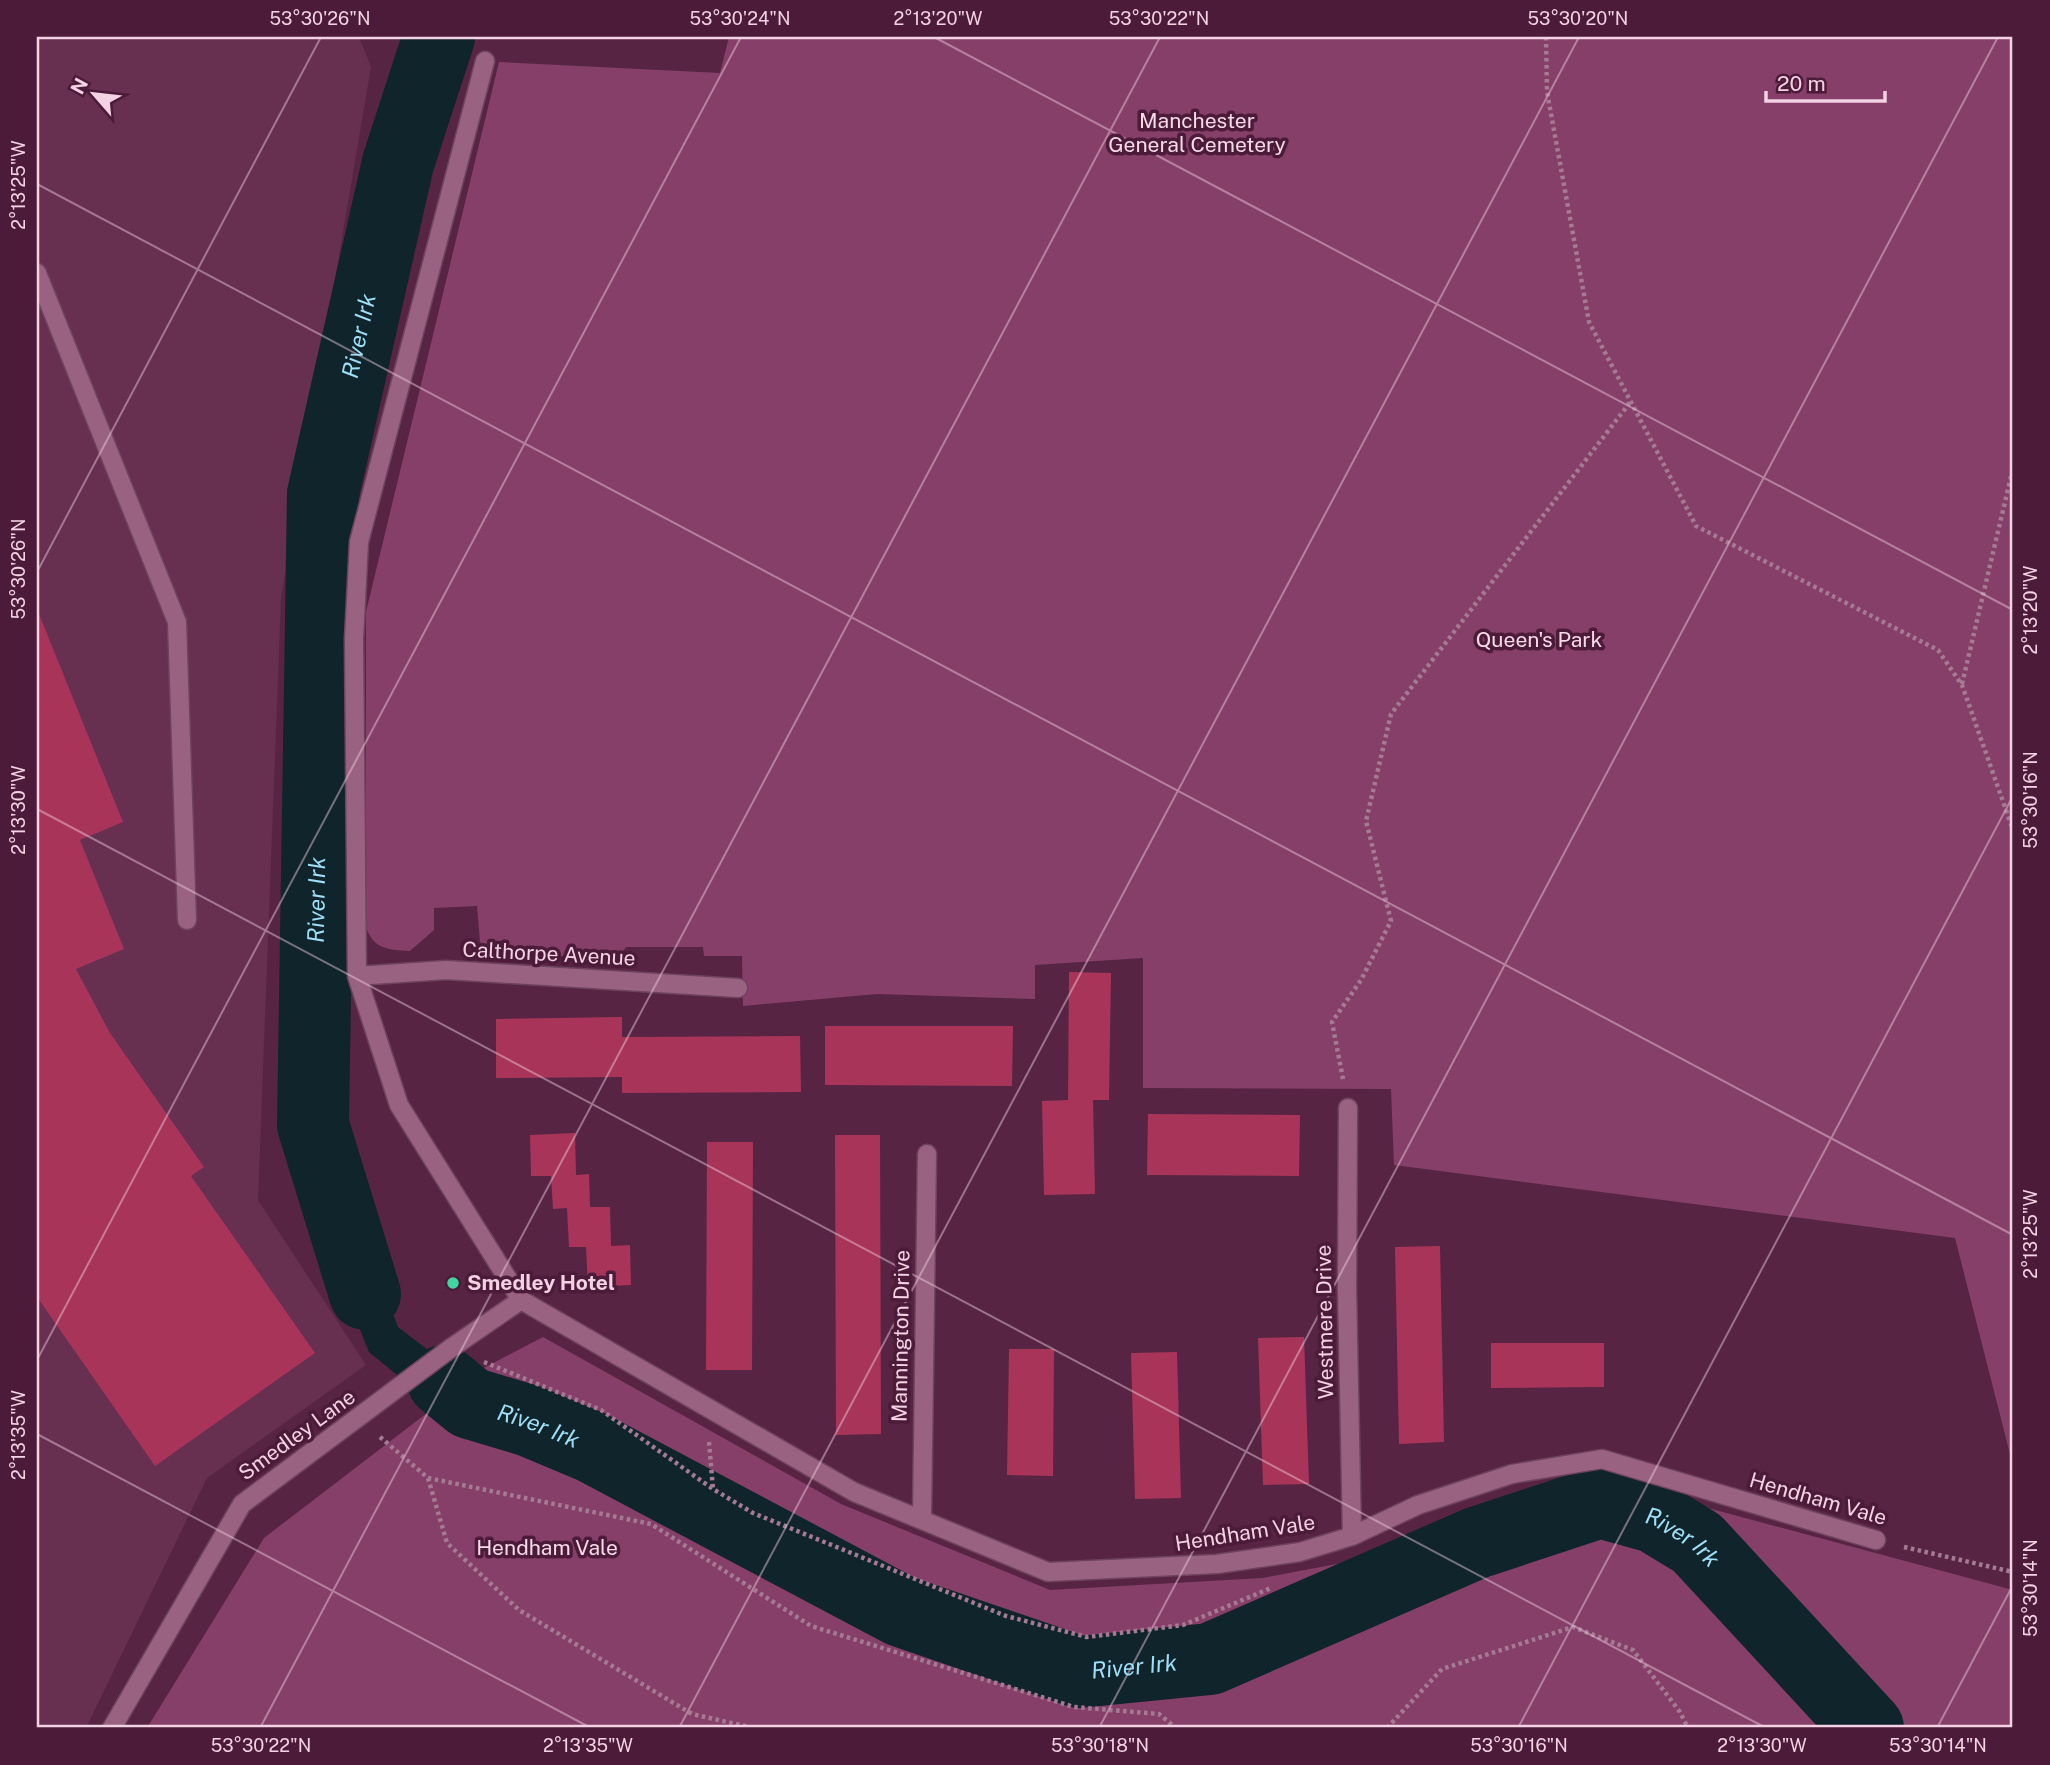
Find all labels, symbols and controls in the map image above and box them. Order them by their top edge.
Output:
text: 53°30'26"N [269,8,371,29]
text: 53°30'24"N [689,8,791,29]
text: 2°13'20"W [894,8,982,29]
text: 53°30'22"N [1109,8,1209,29]
text: 53°30'20"N [1528,8,1628,29]
north arrow [60,60,130,130]
scale bar [1766,60,1885,104]
text: 20 m [1777,71,1826,96]
text: N [66,74,92,98]
park label: Manchester General Cemetery [1108,108,1286,157]
text: 2°13'25"W [8,140,29,230]
water label: River Irk [336,290,381,381]
text: 53°30'26"N [8,518,29,620]
text: 2°13'20"W [2020,566,2041,654]
park label: Queen's Park [1476,627,1603,652]
text: 53°30'16"N [2020,751,2041,849]
text: 2°13'30"W [8,765,29,855]
water label: River Irk [302,856,330,943]
street label: Calthorpe Avenue [462,936,636,971]
text: 2°13'25"W [2020,1189,2041,1279]
street label: Westmere Drive [1311,1244,1338,1400]
street label: Mannington Drive [886,1250,915,1422]
place label: Smedley Hotel [467,1270,615,1295]
marker: Smedley Hotel [445,1275,461,1291]
street label: Smedley Lane [234,1384,360,1485]
text: 2°13'35"W [8,1390,29,1480]
water label: River Irk [494,1398,584,1453]
street label: Hendham Vale [1747,1467,1890,1530]
water label: River Irk [1643,1501,1726,1572]
street label: Hendham Vale [1173,1509,1317,1556]
park label: Hendham Vale [476,1535,618,1560]
text: 53°30'14"N [2020,1539,2041,1637]
water label: River Irk [1090,1648,1179,1684]
text: 53°30'22"N [211,1735,311,1756]
text: 2°13'35"W [543,1735,633,1756]
text: 53°30'18"N [1051,1735,1149,1756]
text: 53°30'16"N [1470,1735,1568,1756]
text: 2°13'30"W [1717,1735,1807,1756]
text: 53°30'14"N [1889,1735,1987,1756]

